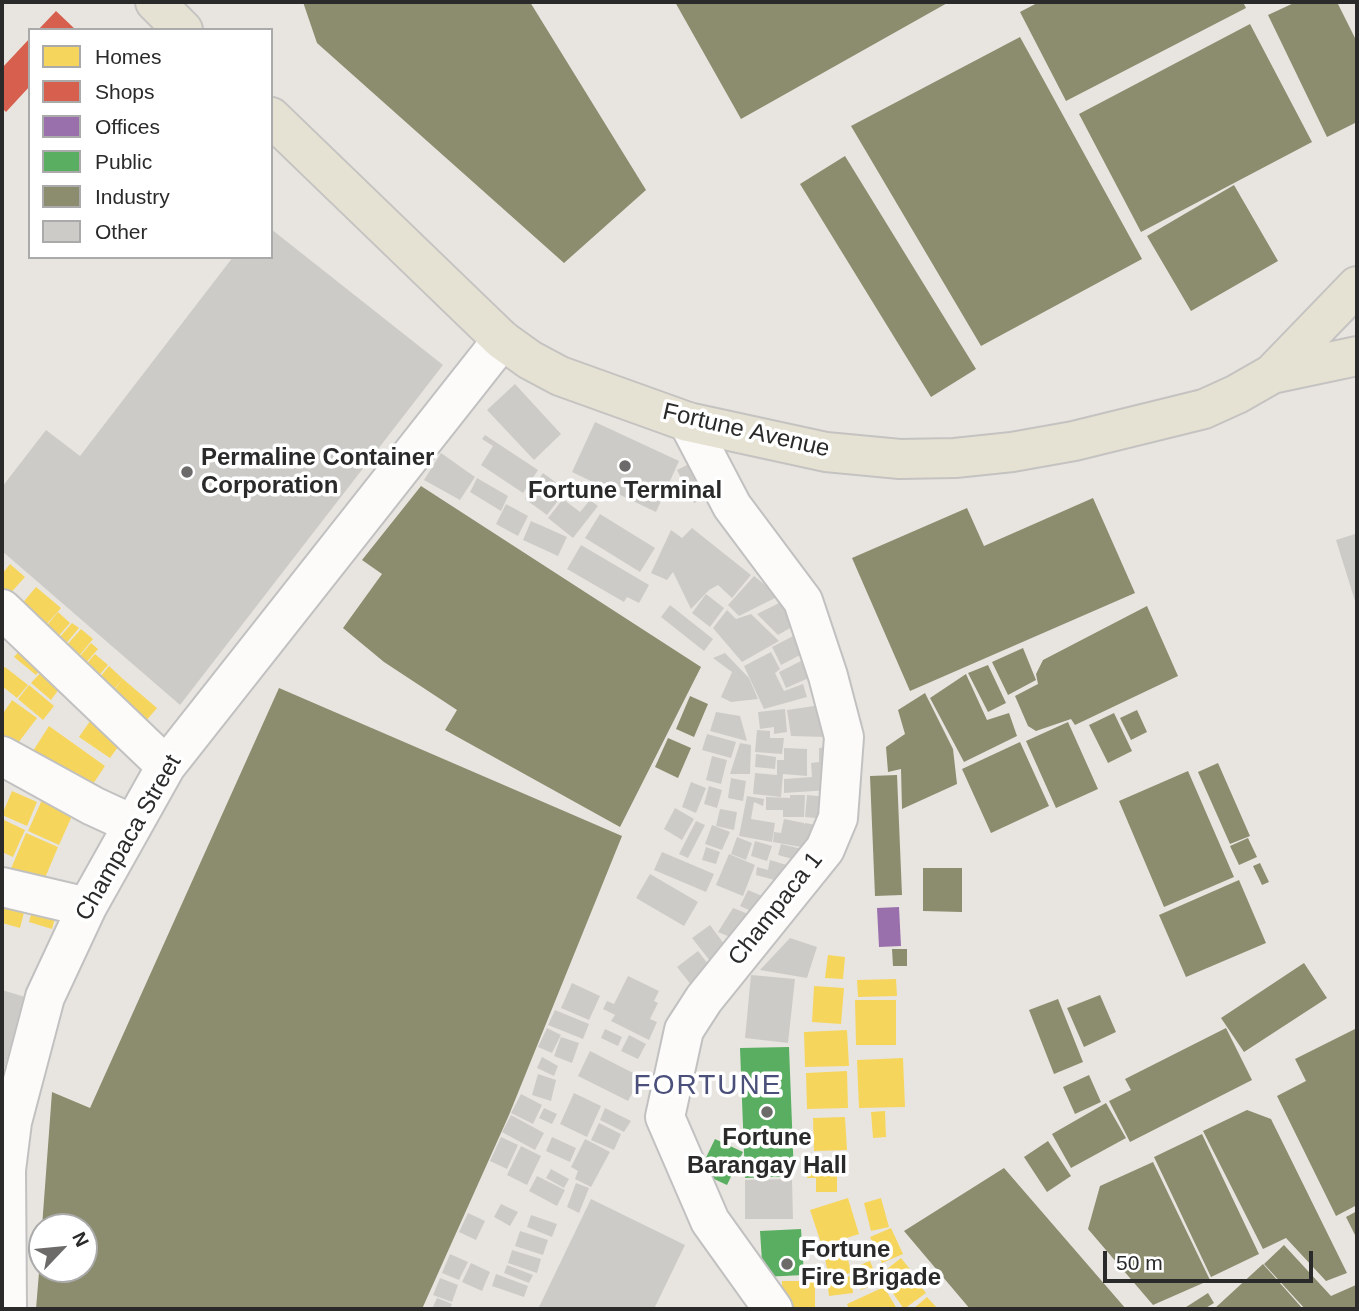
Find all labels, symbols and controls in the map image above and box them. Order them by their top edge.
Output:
legend [28,28,273,259]
text: Homes [95,45,162,68]
text: Shops [95,80,155,103]
text: Offices [95,115,160,138]
text: Public [95,150,152,173]
text: Industry [95,185,170,208]
text: Other [95,220,148,243]
street label: Fortune Avenue [660,398,832,464]
place label: Permaline Container Corporation [201,444,434,500]
marker: Fortune Terminal [617,458,633,474]
marker: Permaline Container Corporation [179,464,195,480]
place label: Fortune Terminal [528,477,722,505]
street label: Champaca Street [70,750,188,926]
street label: Champaca 1 [723,847,829,971]
district label: FORTUNE [634,1069,782,1103]
marker: Fortune Barangay Hall [759,1104,775,1120]
place label: Fortune Barangay Hall [687,1124,847,1180]
north arrow [28,1213,98,1283]
text: N [68,1229,93,1250]
place label: Fortune Fire Brigade [801,1236,941,1292]
scale bar [1107,1238,1317,1282]
text: 50 m [1116,1251,1163,1274]
marker: Fortune Fire Brigade [779,1256,795,1272]

